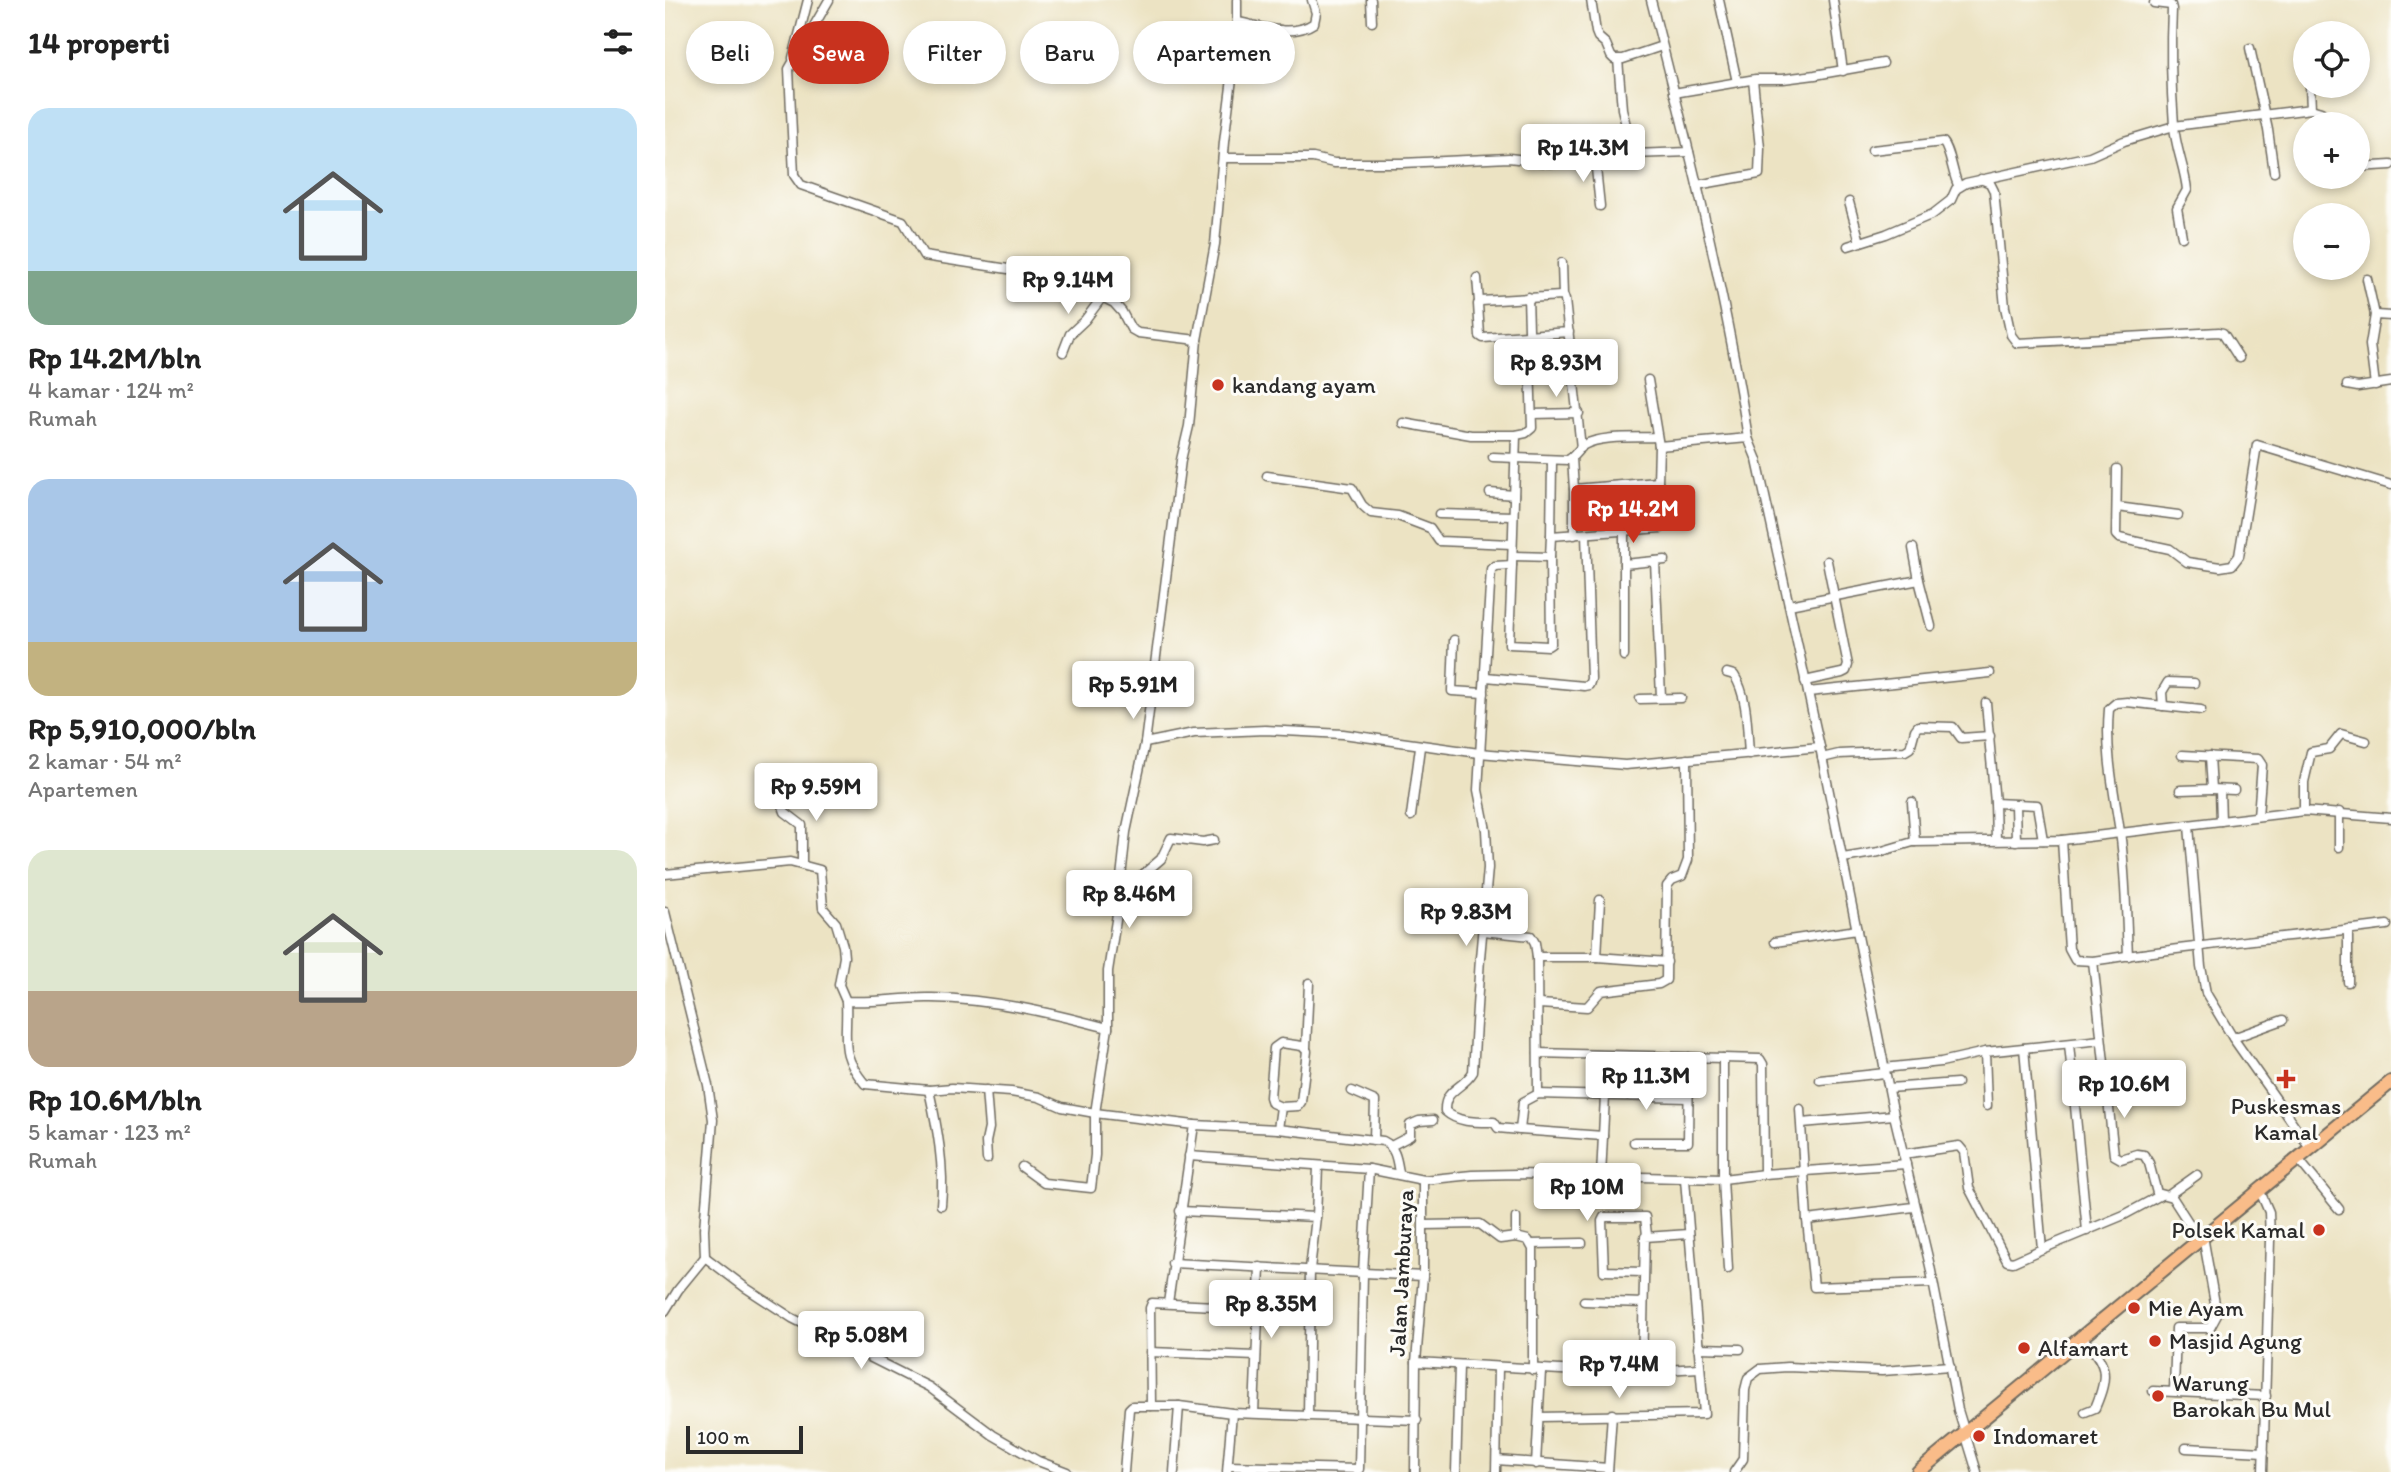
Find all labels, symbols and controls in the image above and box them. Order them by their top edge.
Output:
chip: Beli [686,21,774,84]
chip: Sewa [788,21,889,84]
chip: Filter [903,21,1006,84]
chip: Baru [1020,21,1119,84]
chip: Apartemen [1133,21,1295,84]
map controls [2293,21,2370,280]
button: locate [2293,21,2370,98]
icon: filters [599,23,637,61]
text: 14 properti [28,24,170,61]
button: + [2293,112,2370,189]
pin: Rp 14.3M [1511,124,1655,184]
text: Rp 14.3M [1537,133,1629,161]
icon: home [270,153,396,279]
button: − [2293,203,2370,280]
pin: Rp 9.14M [996,256,1140,316]
text: Rp 9.14M [1022,265,1114,293]
text: Rp 14.2M/bln [28,339,201,376]
pin: Rp 8.93M [1484,340,1628,399]
text: Rp 8.93M [1510,348,1602,376]
place label: kandang ayam [1232,371,1376,399]
text: 4 kamar · 124 m² [28,376,194,404]
marker: kandang ayam [1210,377,1226,393]
text: Rumah [28,404,97,432]
pin: Rp 14.2M [1561,486,1705,545]
text: Rp 14.2M [1587,494,1679,522]
icon: home [270,524,396,650]
pin: Rp 5.91M [1061,662,1205,721]
text: Rp 5.91M [1088,670,1178,698]
text: Rp 5,910,000/bln [28,710,256,747]
text: 2 kamar · 54 m² [28,747,182,775]
pin: Rp 9.59M [744,764,888,823]
text: Rp 9.59M [770,772,862,800]
text: Apartemen [28,775,138,803]
pin: Rp 8.46M [1057,870,1201,930]
text: Rp 8.46M [1082,879,1176,907]
pin: Rp 9.83M [1394,888,1538,948]
icon: home [270,895,396,1021]
text: Rp 9.83M [1420,897,1512,925]
pin: Rp 11.3M [1574,1052,1718,1112]
pin: Rp 10.6M [2052,1060,2196,1120]
text: Rp 11.3M [1602,1061,1690,1089]
text: Rp 10.6M [2078,1069,2170,1097]
marker: Puskesmas Kamal [2276,1069,2296,1089]
text: Rp 10.6M/bln [28,1081,202,1118]
place label: Puskesmas Kamal [2231,1092,2341,1146]
text: 5 kamar · 123 m² [28,1118,191,1146]
text: Rumah [28,1146,97,1174]
pin: Rp 10M [1530,1164,1644,1223]
text: Rp 10M [1550,1172,1624,1200]
street label: Jalan Jamburaya [1383,1189,1419,1357]
place label: Polsek Kamal [2172,1216,2305,1244]
marker: Polsek Kamal [2311,1222,2327,1238]
pin: Rp 8.35M [1199,1280,1343,1340]
text: Rp 8.35M [1225,1289,1317,1317]
place label: Mie Ayam [2148,1294,2244,1322]
marker: Mie Ayam [2126,1300,2142,1316]
pin: Rp 5.08M [789,1312,933,1371]
text: Rp 5.08M [814,1320,908,1348]
place label: Masjid Agung [2169,1327,2302,1355]
marker: Masjid Agung [2147,1333,2163,1349]
place label: Alfamart [2038,1334,2129,1362]
pin: Rp 7.4M [1554,1340,1684,1400]
marker: Alfamart [2016,1340,2032,1356]
text: Rp 7.4M [1579,1349,1659,1377]
place label: Warung Barokah Bu Mul [2172,1369,2332,1423]
marker: Warung Barokah Bu Mul [2150,1388,2166,1404]
place label: Indomaret [1993,1422,2099,1450]
scale bar [686,1423,803,1455]
text: 100 m [697,1426,749,1449]
marker: Indomaret [1971,1428,1987,1444]

